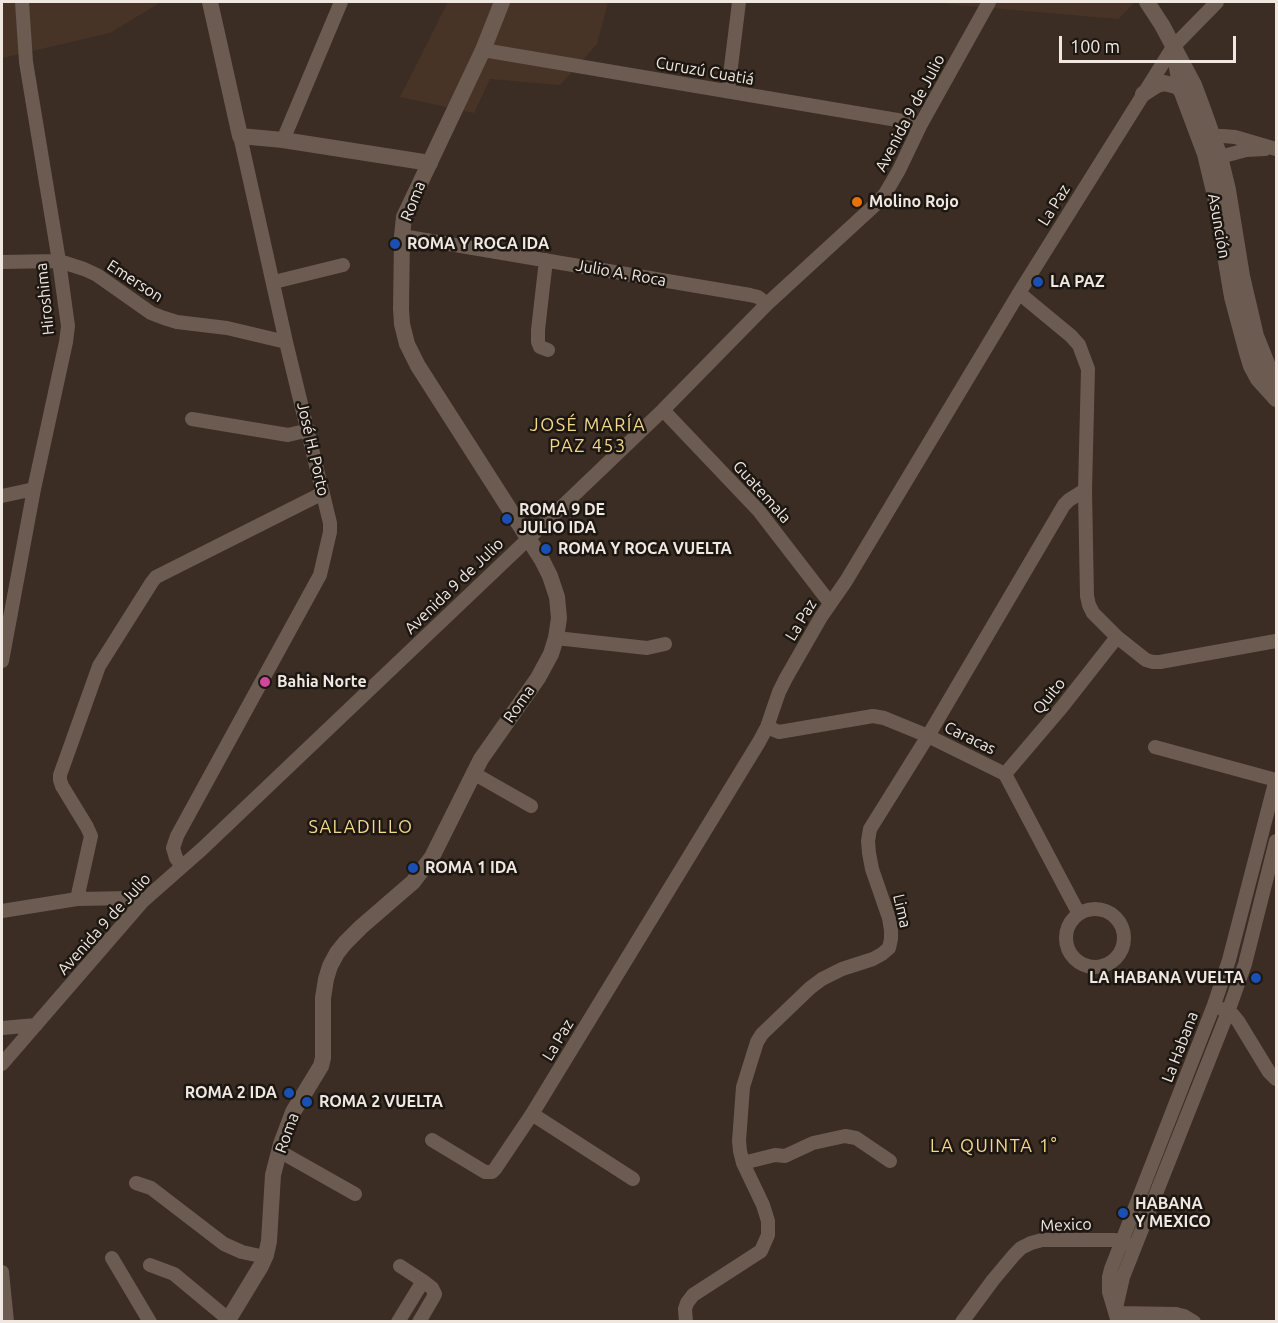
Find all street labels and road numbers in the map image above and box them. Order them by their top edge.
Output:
street label: Avenida 9 de Julio [871,51,949,175]
street label: Curuzú Cuatiá [654,53,756,89]
street label: Roma [396,178,430,224]
street label: La Paz [1034,181,1074,229]
street label: Asunción [1204,192,1234,260]
street label: Emerson [103,256,167,306]
street label: Julio A. Roca [574,256,668,290]
street label: Hiroshima [32,262,58,336]
street label: José H. Porto [293,400,333,498]
street label: Guatemala [729,457,795,527]
street label: Avenida 9 de Julio [401,534,507,638]
street label: La Paz [781,596,821,644]
street label: Quito [1029,674,1069,718]
street label: Roma [499,682,539,726]
street label: Caracas [941,717,999,759]
street label: Avenida 9 de Julio [53,869,155,979]
street label: Lima [889,892,915,930]
street label: La Habana [1158,1009,1202,1085]
street label: La Paz [538,1016,578,1064]
street label: Roma [271,1110,303,1156]
street label: Mexico [1040,1215,1092,1235]

